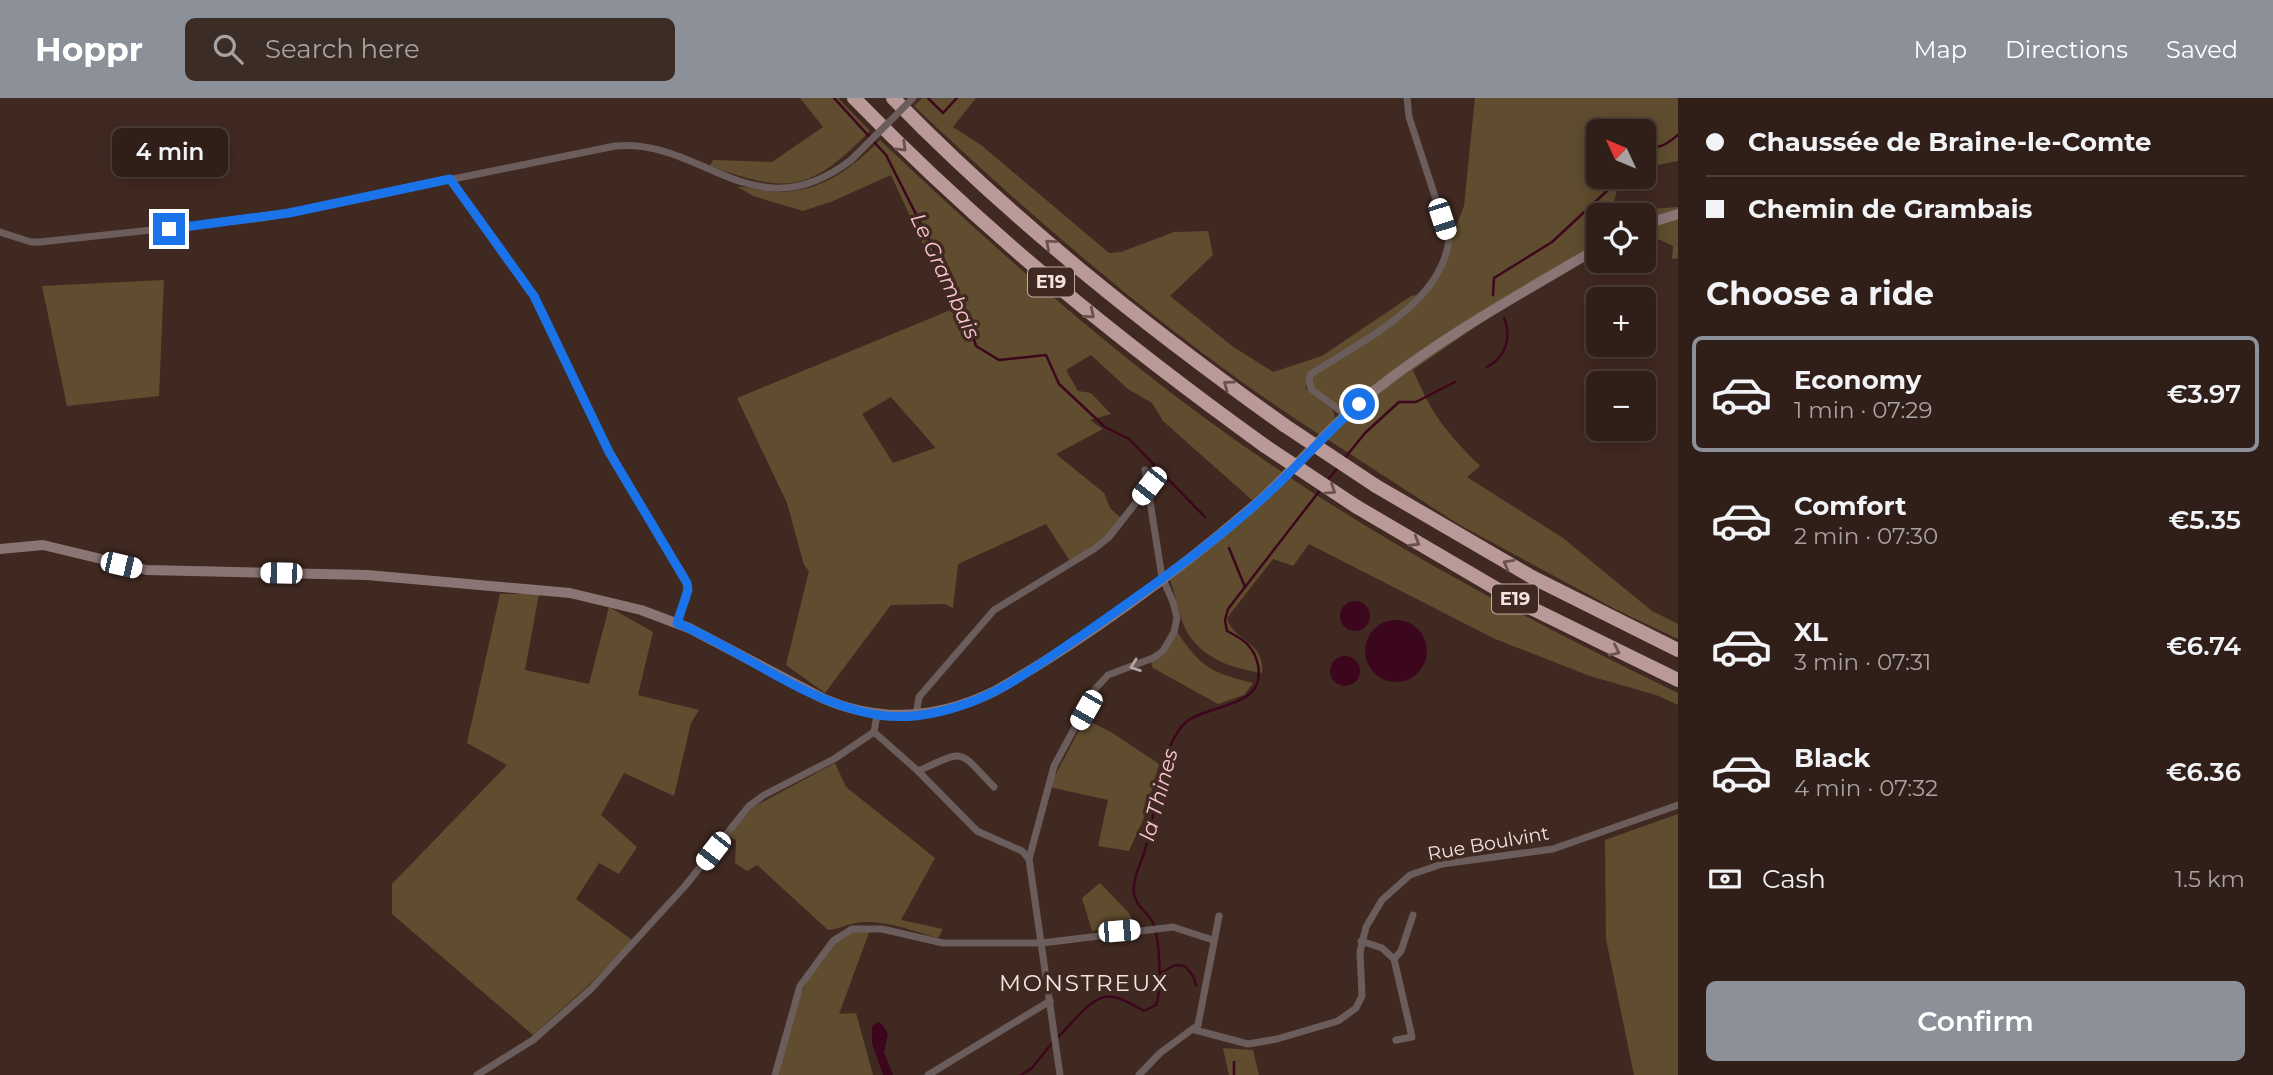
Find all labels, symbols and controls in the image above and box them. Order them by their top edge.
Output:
search box [185,18,675,81]
text: Hoppr [35,29,143,69]
icon: search [209,30,247,68]
text: Search here [265,33,420,65]
text: Map [1914,35,1967,64]
text: Directions [2005,35,2128,64]
text: Saved [2166,35,2238,64]
north arrow [1586,119,1656,189]
map controls [1586,119,1656,441]
text: Chaussée de Braine-le-Comte [1748,126,2152,158]
callout: 4 min [111,128,227,176]
text: 4 min [136,138,204,166]
one-way arrow [894,138,907,151]
text: Chemin de Grambais [1748,193,2032,225]
car [1426,196,1459,242]
button: locate [1586,203,1656,273]
water label: Le Grambais [905,209,985,343]
route end [153,213,185,245]
one-way arrow [1045,240,1058,252]
road number: E19 [1028,267,1074,296]
text: Choose a ride [1706,274,1934,313]
button: + [1586,287,1656,357]
one-way arrow [1082,306,1094,319]
icon: car [1710,363,1773,426]
text: Economy [1794,364,1921,396]
button: − [1586,371,1656,441]
text: €3.97 [2167,378,2241,410]
one-way arrow [1223,381,1236,393]
route start [1343,388,1375,420]
text: 1 min · 07:29 [1794,396,1932,424]
car [1128,463,1171,509]
one-way arrow [1323,482,1336,494]
icon: car [1710,489,1773,552]
text: Comfort [1794,490,1906,522]
text: €5.35 [2169,504,2241,536]
text: 2 min · 07:30 [1794,522,1938,550]
one-way arrow [1408,534,1421,547]
car [99,550,144,580]
one-way arrow [1503,559,1515,572]
car [260,562,303,584]
road number: E19 [1492,584,1538,614]
icon: car [1710,615,1773,678]
text: XL [1794,616,1828,648]
text: €6.74 [2166,630,2241,662]
one-way arrow [1608,642,1620,656]
text: 3 min · 07:31 [1794,648,1931,676]
one-way arrow [1129,658,1141,672]
car [1067,687,1106,733]
icon: car [1710,741,1773,804]
text: Black [1794,742,1870,774]
water label: la Thines [1134,746,1183,844]
text: €6.36 [2166,756,2241,788]
text: 4 min · 07:32 [1794,774,1938,802]
street label: Rue Boulvint [1426,821,1551,866]
car [692,828,735,874]
icon: cash [1706,860,1744,898]
text: Cash [1762,863,1826,895]
text: 1.5 km [2175,865,2245,893]
car [1098,919,1141,943]
district label: MONSTREUX [999,969,1169,997]
button: Confirm [1706,981,2245,1061]

